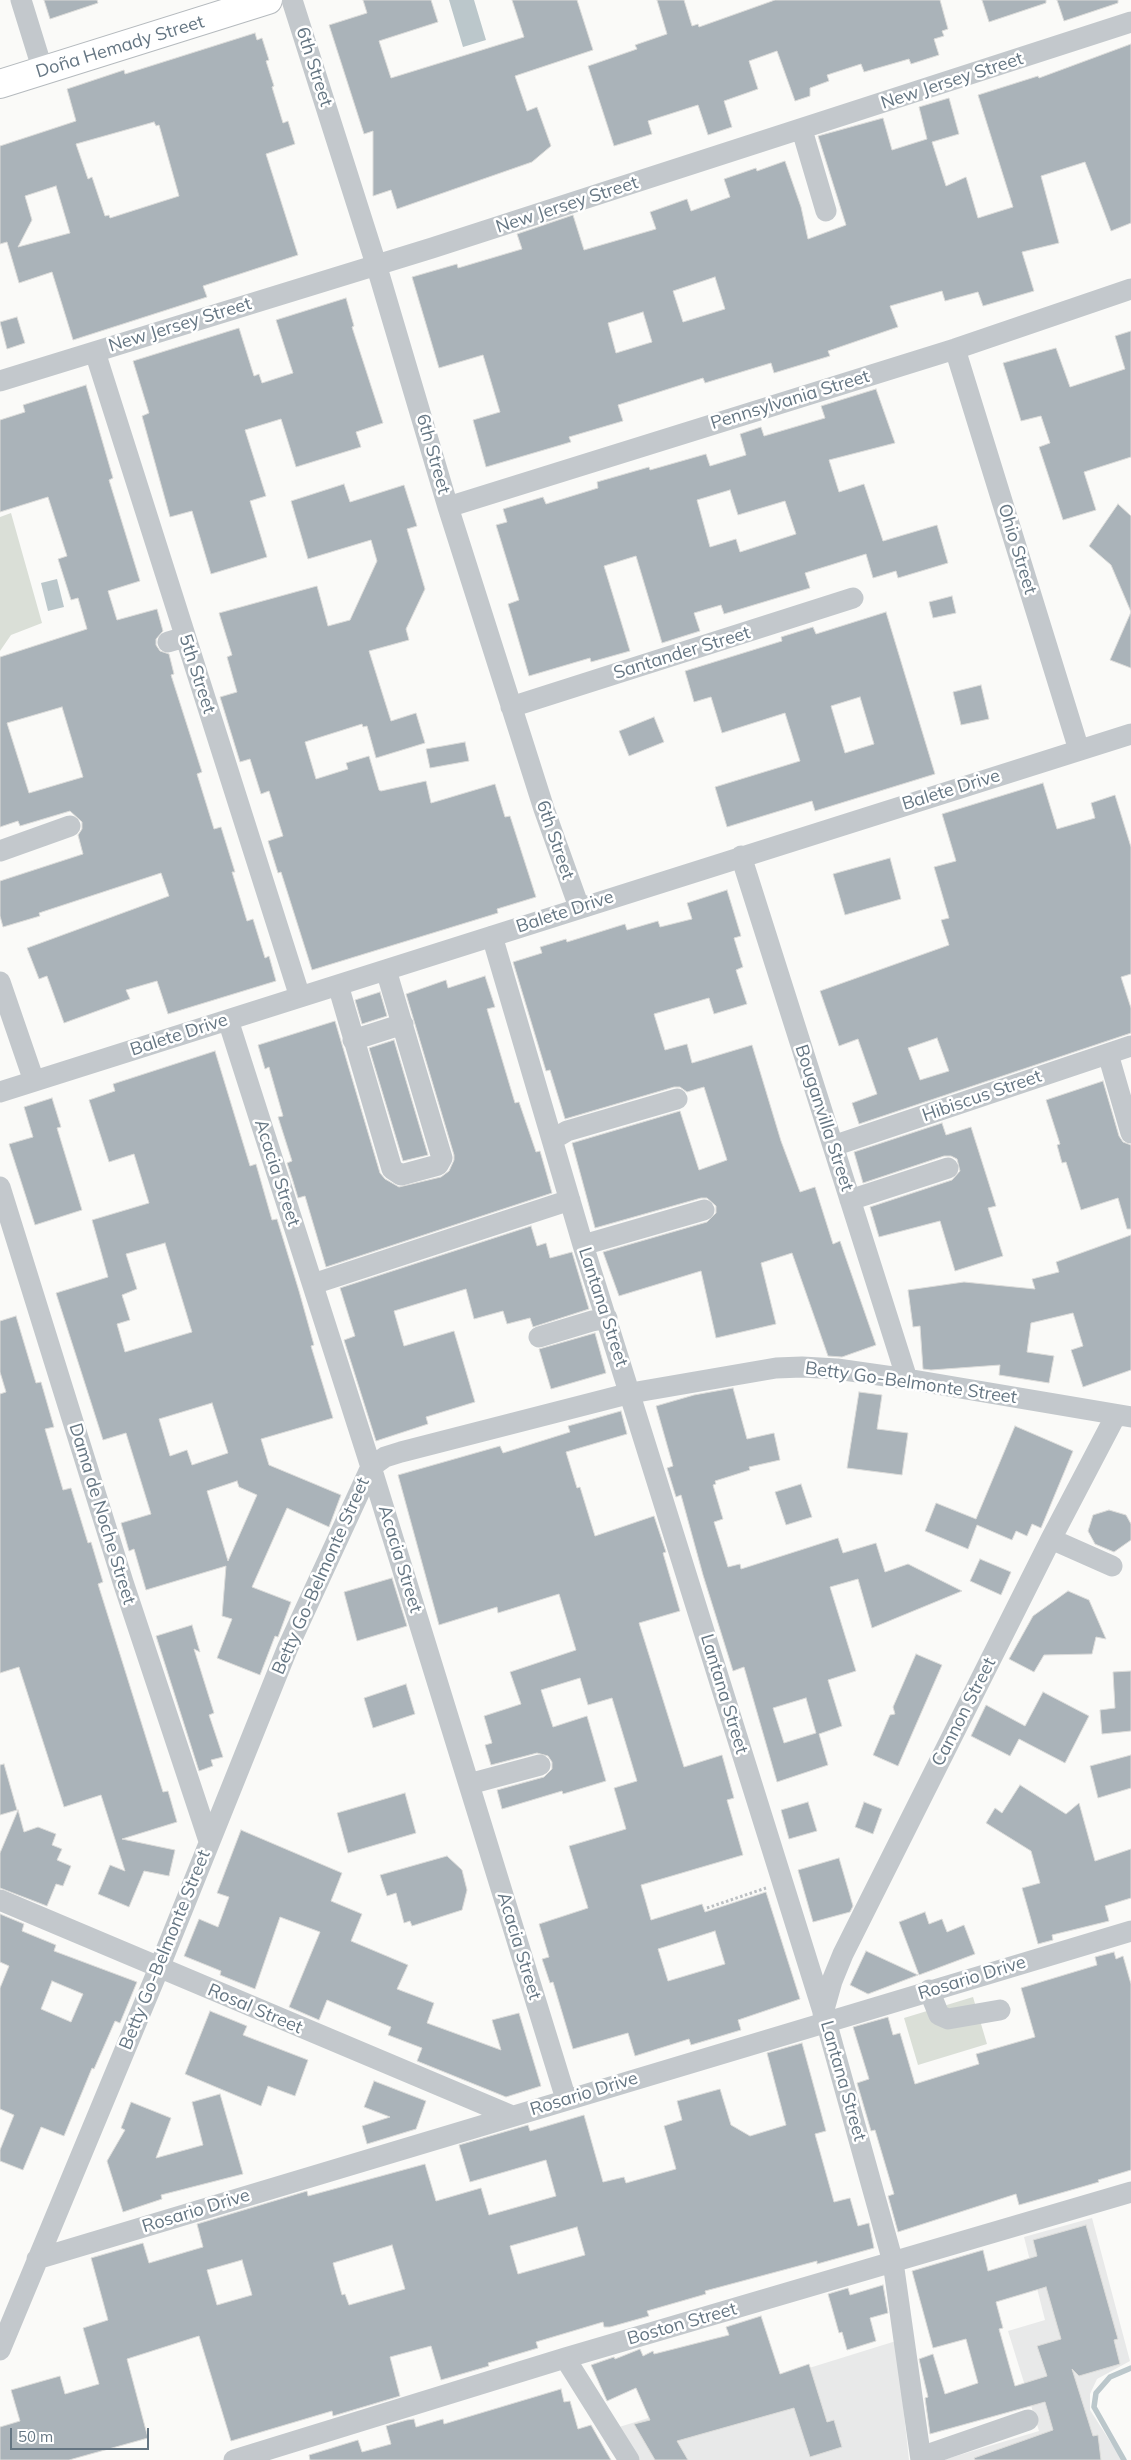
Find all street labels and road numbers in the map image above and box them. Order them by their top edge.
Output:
street label: Doña Hemady Street [33,11,207,83]
street label: 6th Street [291,25,337,109]
street label: New Jersey Street [878,48,1026,114]
street label: New Jersey Street [493,172,641,238]
street label: New Jersey Street [106,293,254,357]
street label: Pennsylvania Street [708,366,872,434]
street label: 6th Street [411,412,455,496]
street label: Ohio Street [993,501,1041,597]
street label: Santander Street [611,622,753,684]
street label: 5th Street [174,632,220,716]
street label: Balete Drive [899,765,1003,815]
street label: 6th Street [531,798,579,882]
street label: Balete Drive [513,886,617,938]
street label: Balete Drive [127,1009,231,1061]
street label: Bouganvilla Street [790,1042,858,1194]
street label: Hibiscus Street [919,1065,1045,1127]
street label: Acacia Street [250,1117,304,1229]
street label: Lantana Street [574,1245,632,1369]
street label: Betty Go-Belmonte Street [804,1357,1018,1409]
street label: Dama de Noche Street [64,1421,140,1607]
street label: Betty Go-Belmonte Street [268,1474,374,1678]
street label: Acacia Street [373,1503,427,1615]
street label: Lantana Street [696,1632,752,1756]
street label: Cannon Street [927,1654,1001,1770]
street label: Betty Go-Belmonte Street [115,1847,215,2053]
street label: Acacia Street [492,1890,546,2002]
street label: Rosario Drive [916,1951,1028,2005]
street label: Rosal Street [204,1979,306,2039]
street label: Lantana Street [816,2018,870,2144]
street label: Rosario Drive [528,2067,640,2121]
street label: Rosario Drive [140,2184,252,2238]
street label: Boston Street [625,2298,739,2350]

